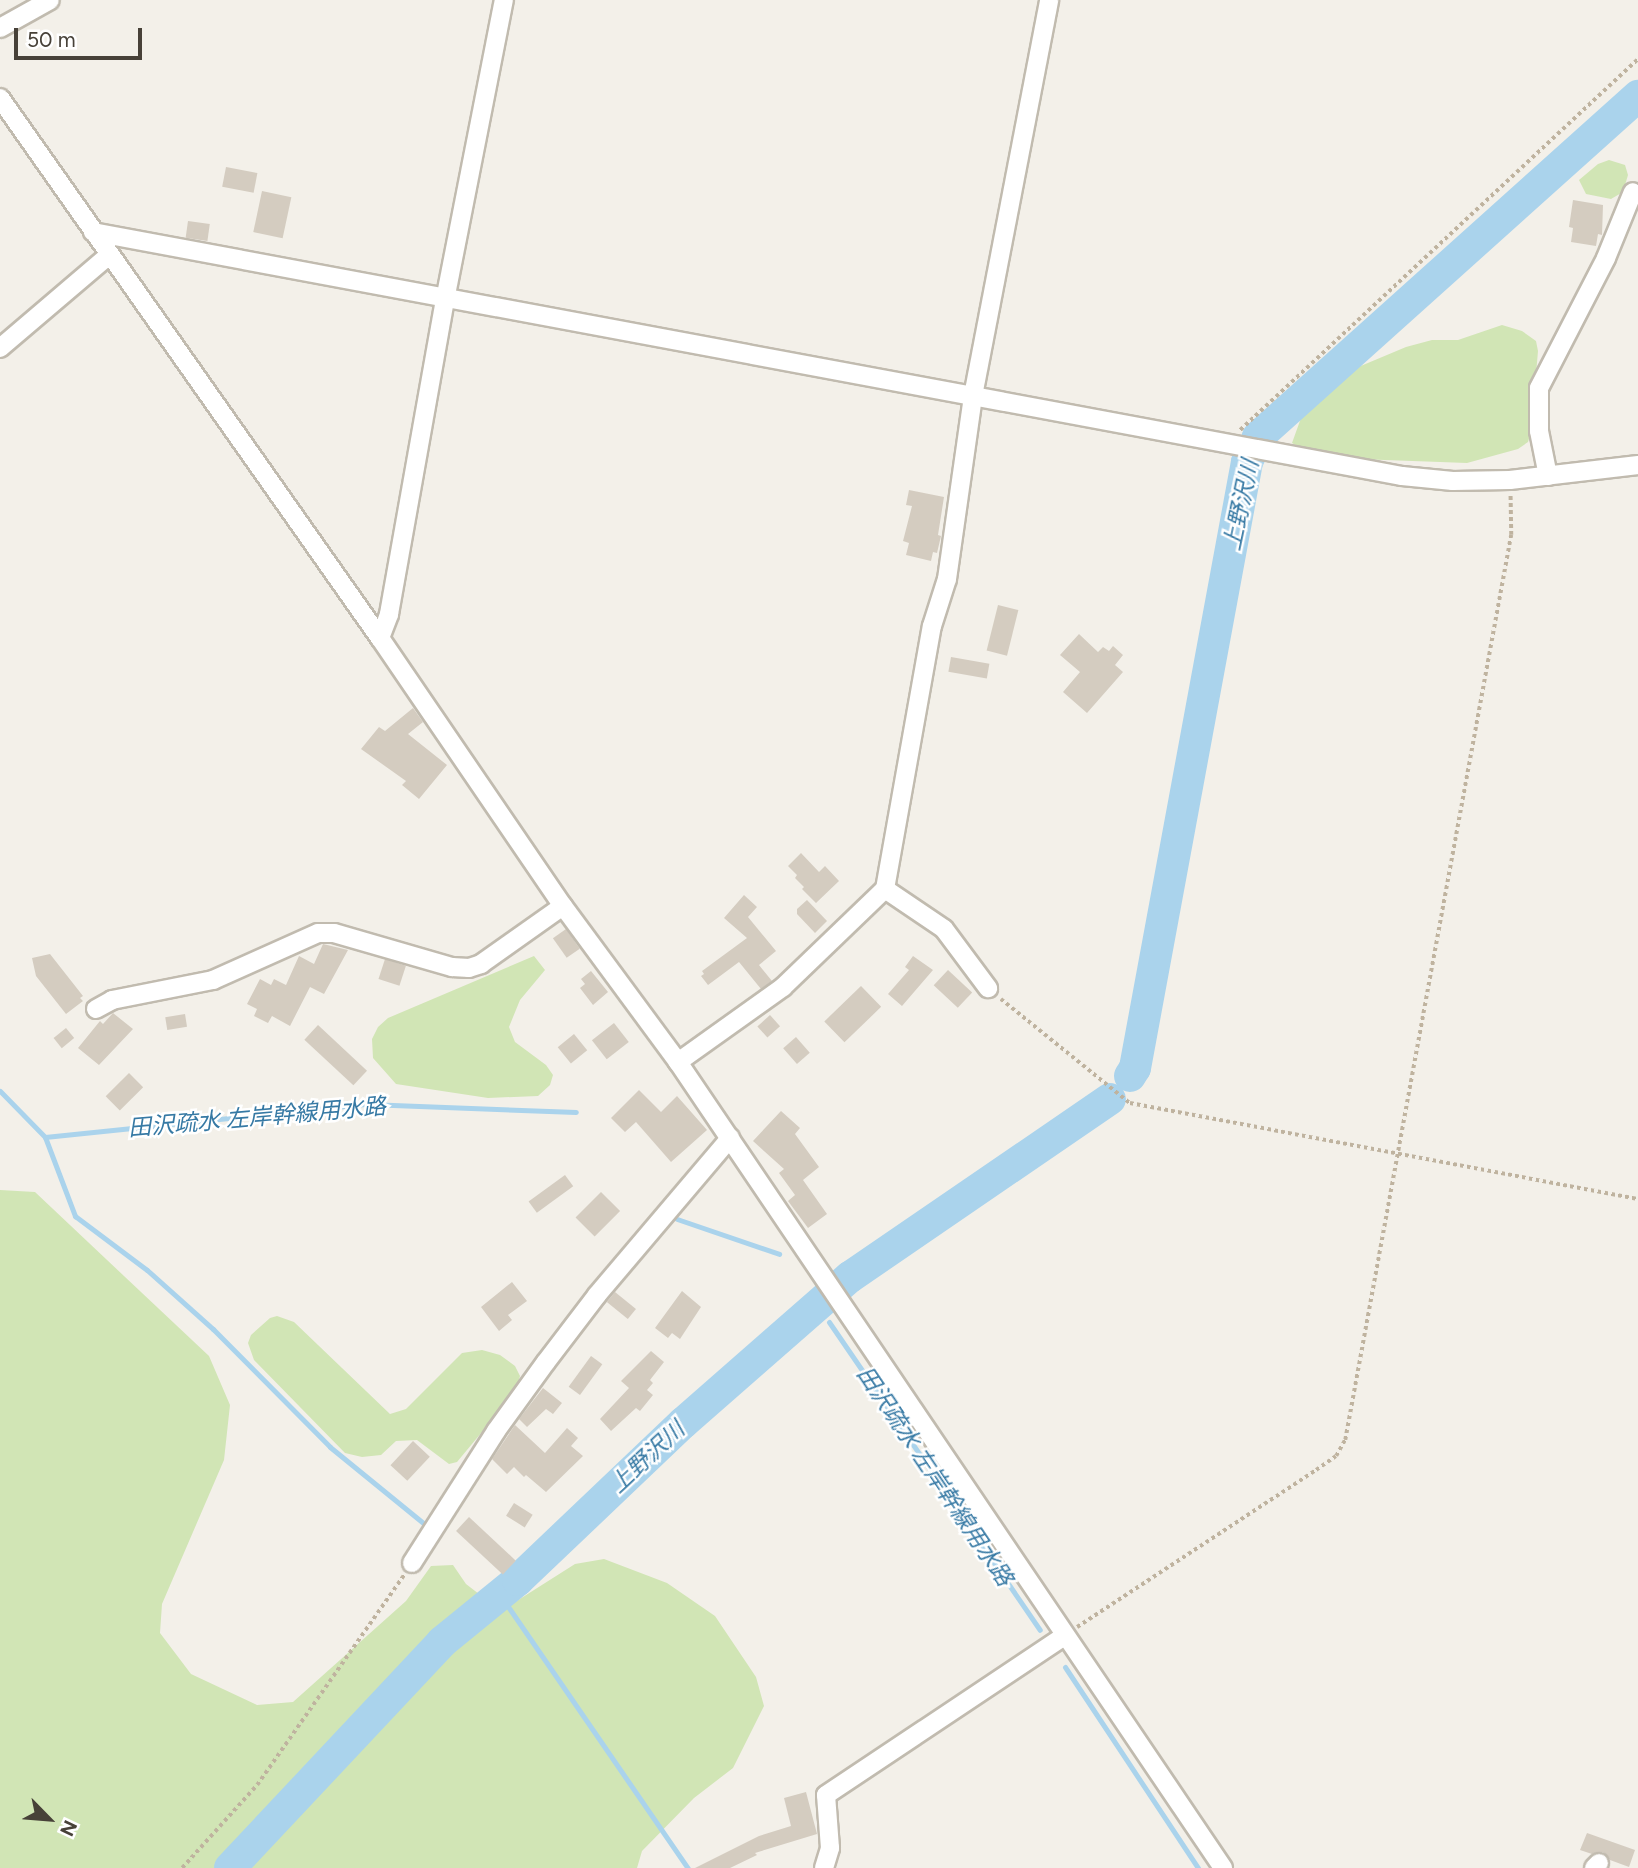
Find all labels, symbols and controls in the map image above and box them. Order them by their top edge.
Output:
scale bar [18,14,145,58]
text: 50 m [27,27,76,52]
water label: 上野沢川 [1218,457,1264,553]
water label: 田沢疏水 左岸幹線用水路 [127,1092,387,1142]
water label: 田沢疏水 左岸幹線用水路 [851,1361,1019,1591]
water label: 上野沢川 [604,1416,690,1498]
north arrow [14,1784,84,1854]
text: N [55,1817,82,1840]

